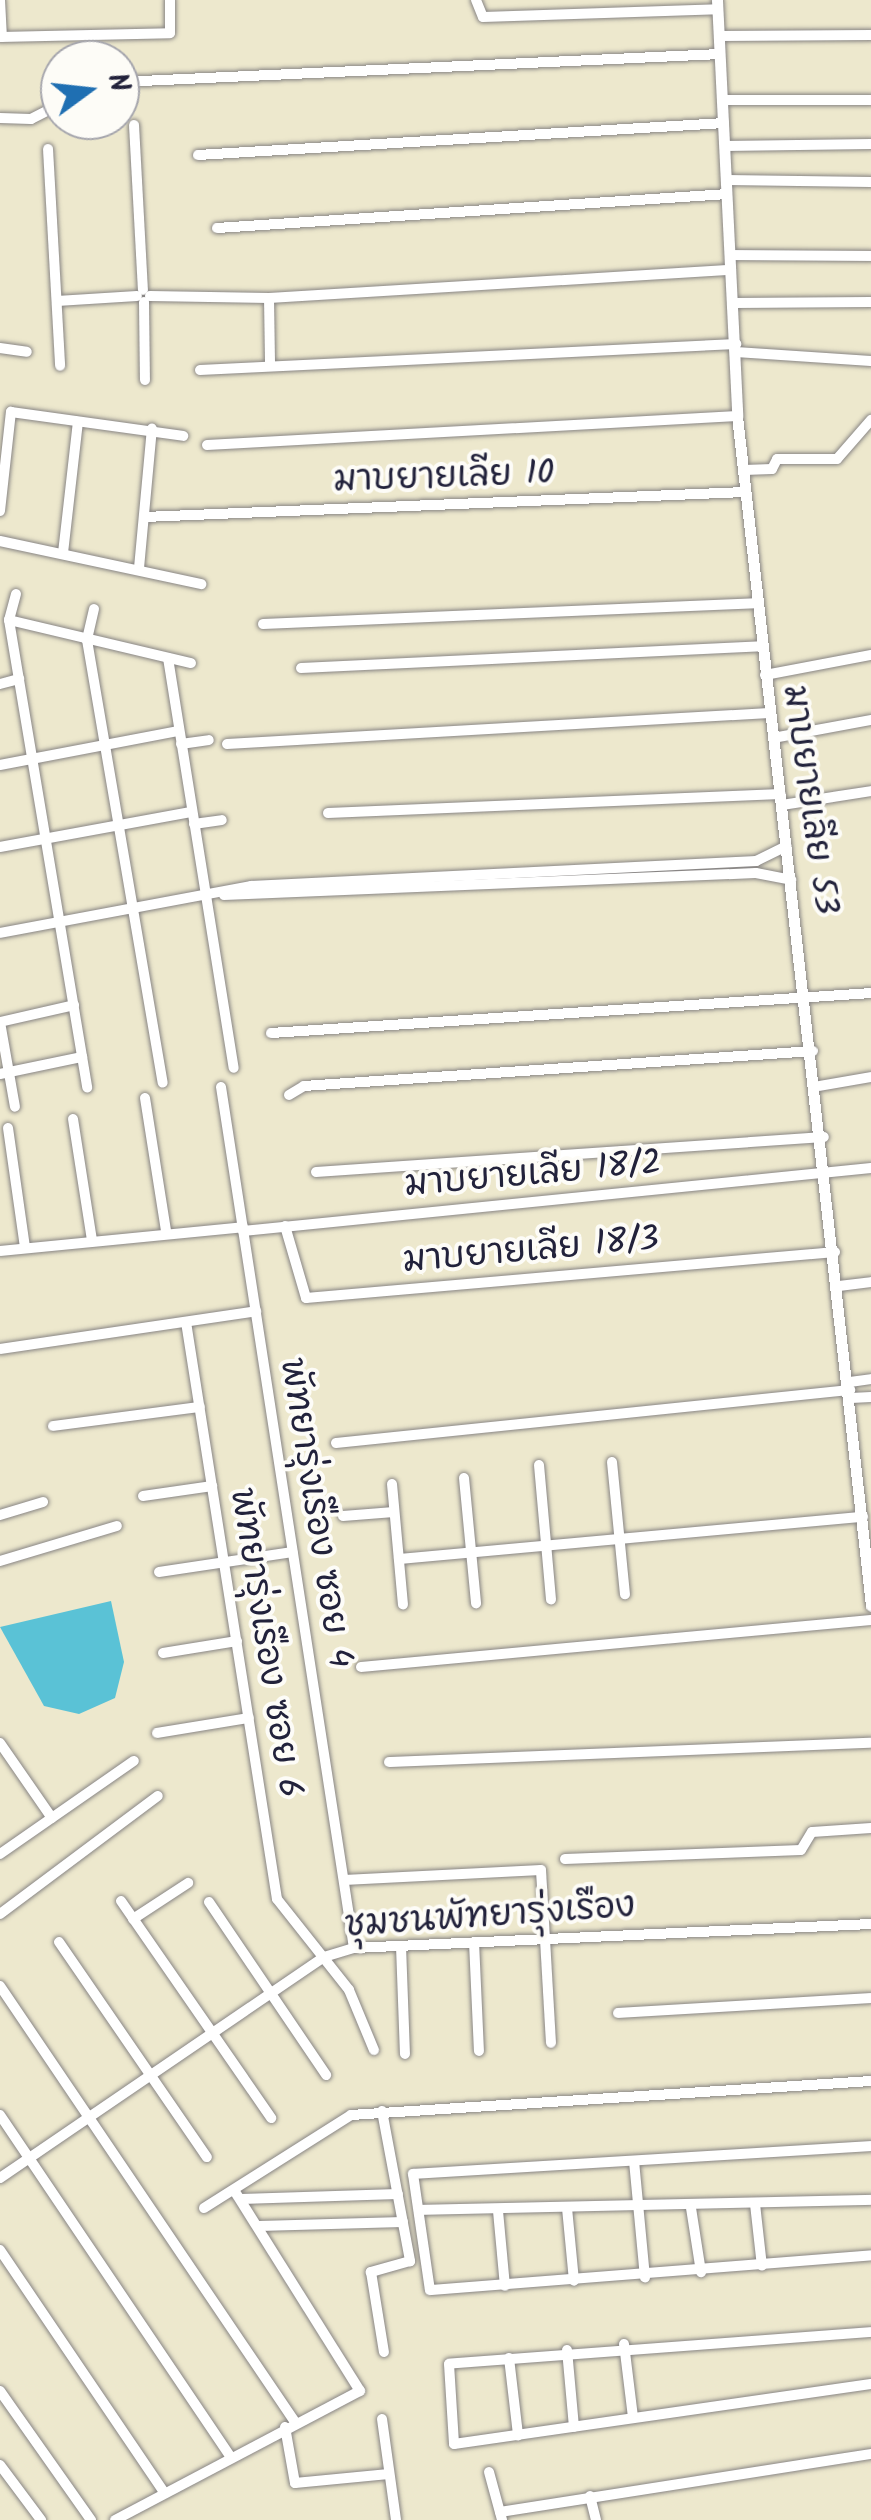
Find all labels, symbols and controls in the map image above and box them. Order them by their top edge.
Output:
north arrow [40,40,140,140]
text: N [94,68,142,97]
street label: มาบยายเลีย 10 [333,453,555,503]
street label: มาบยายเลีย 53 [772,683,846,917]
street label: มาบยายเลีย 18/2 [403,1143,663,1207]
street label: มาบยายเลีย 18/3 [401,1219,661,1283]
street label: พัทยารุ่งเรือง ซอย 4 [270,1355,360,1671]
street label: พัทยารุ่งเรือง ซอย 6 [220,1485,310,1801]
street label: ชุมชนพัทยารุ่งเรือง [343,1886,637,1948]

